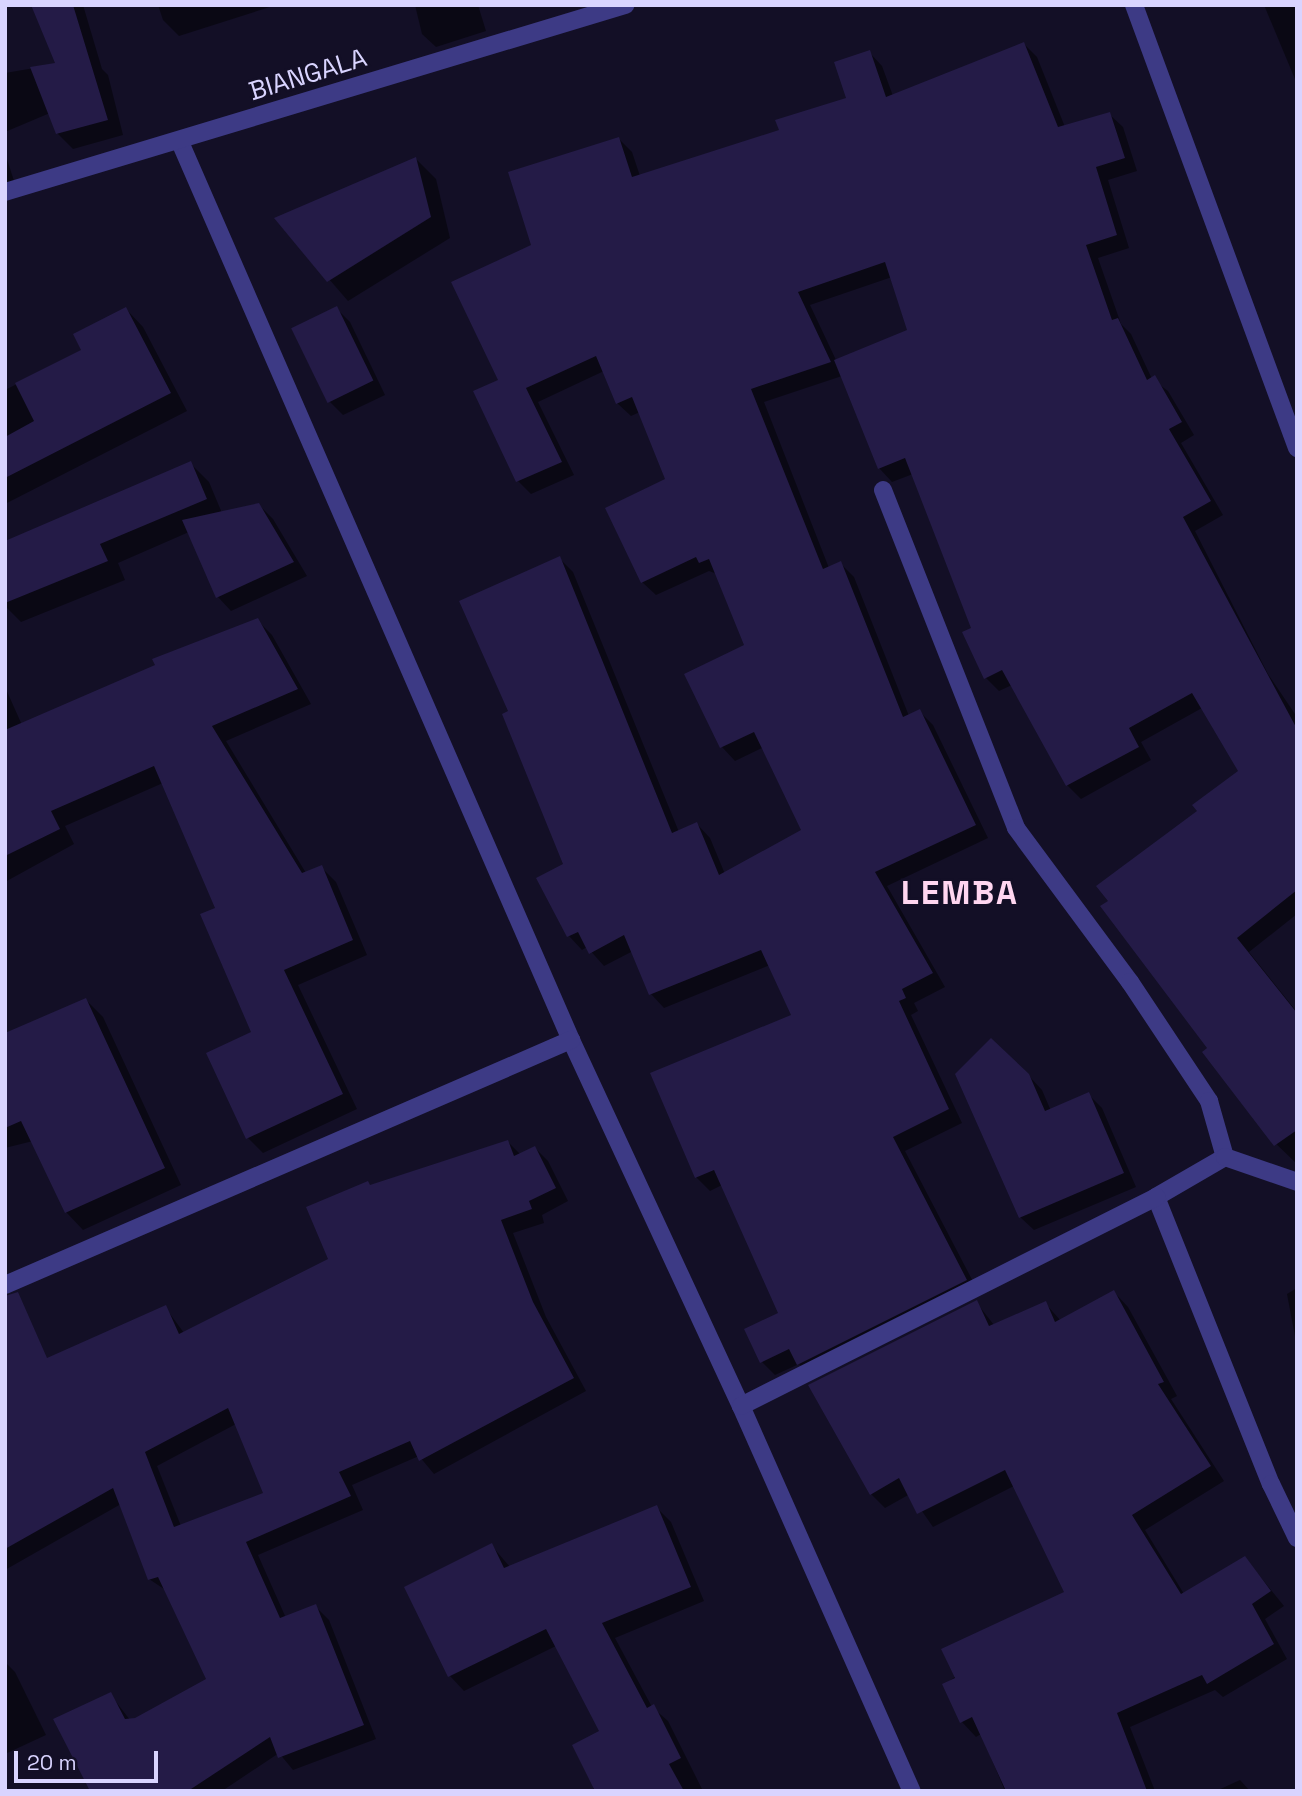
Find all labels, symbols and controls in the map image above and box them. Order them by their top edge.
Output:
street label: BIANGALA [245,42,371,108]
district label: LEMBA [902,874,1018,914]
scale bar [18,1736,161,1780]
text: 20 m [27,1749,77,1776]

